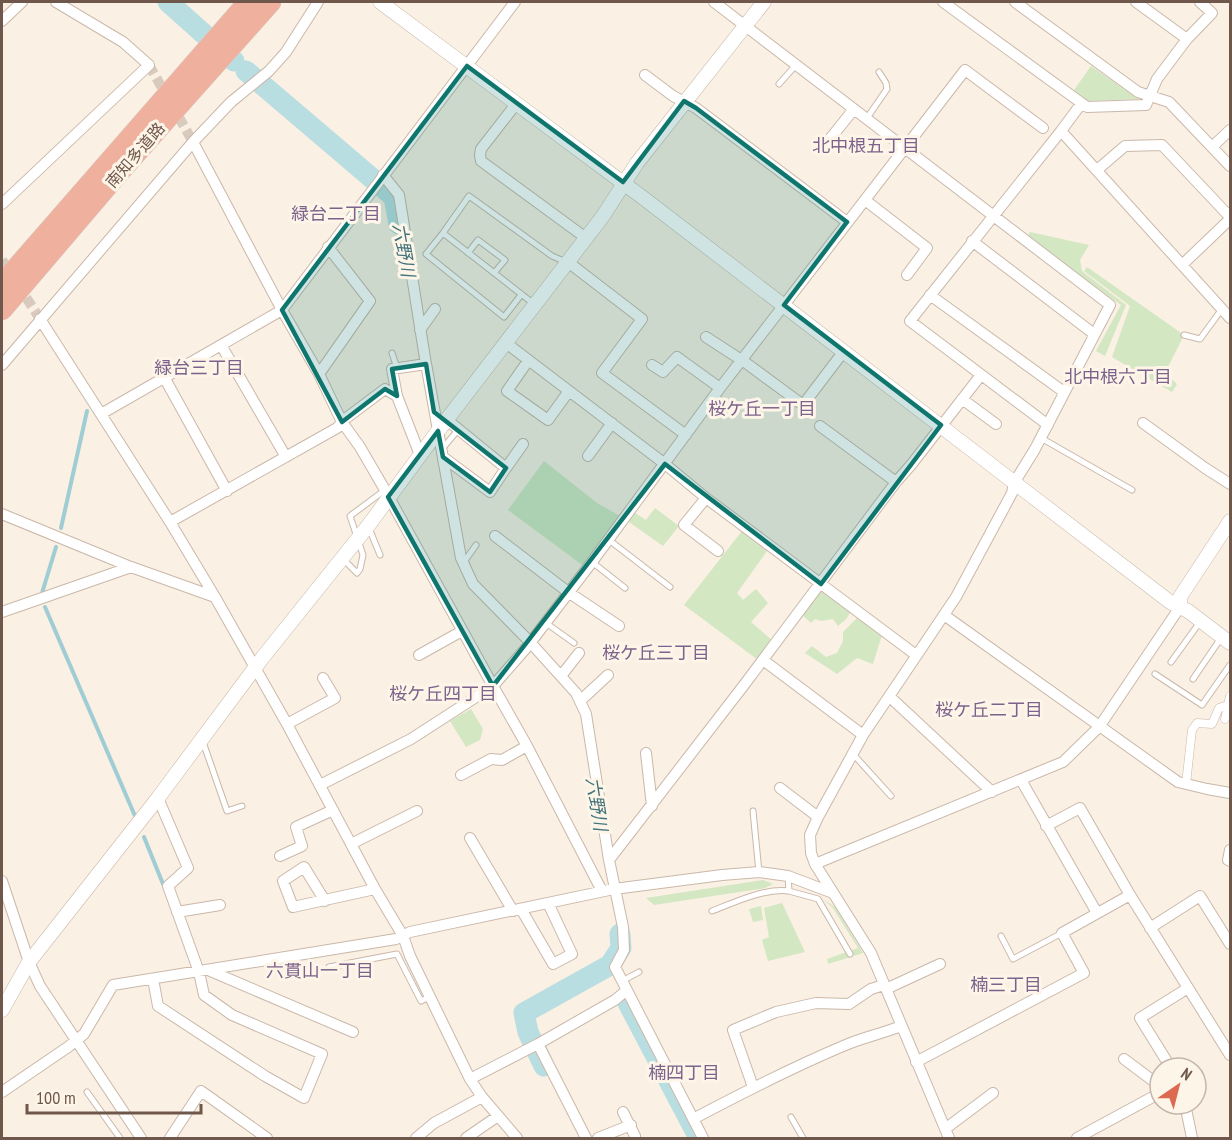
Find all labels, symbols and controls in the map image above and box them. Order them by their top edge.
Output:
street label: 南知多道路 [101,118,169,192]
district label: 北中根五丁目 [812,134,920,157]
district label: 緑台二丁目 [291,202,381,225]
water label: 六野川 [388,221,420,281]
district label: 緑台三丁目 [154,356,244,379]
district label: 北中根六丁目 [1064,365,1172,388]
district label: 桜ケ丘一丁目 [708,397,816,420]
district label: 桜ケ丘三丁目 [602,641,710,664]
district label: 桜ケ丘四丁目 [389,682,497,705]
district label: 桜ケ丘二丁目 [935,698,1043,721]
water label: 六野川 [581,776,613,834]
district label: 六貫山一丁目 [266,959,374,982]
district label: 楠三丁目 [970,973,1042,996]
north arrow [1148,1056,1208,1116]
district label: 楠四丁目 [648,1061,720,1084]
text: N [1177,1063,1196,1084]
scale bar [27,1077,201,1115]
text: 100 m [36,1086,76,1109]

